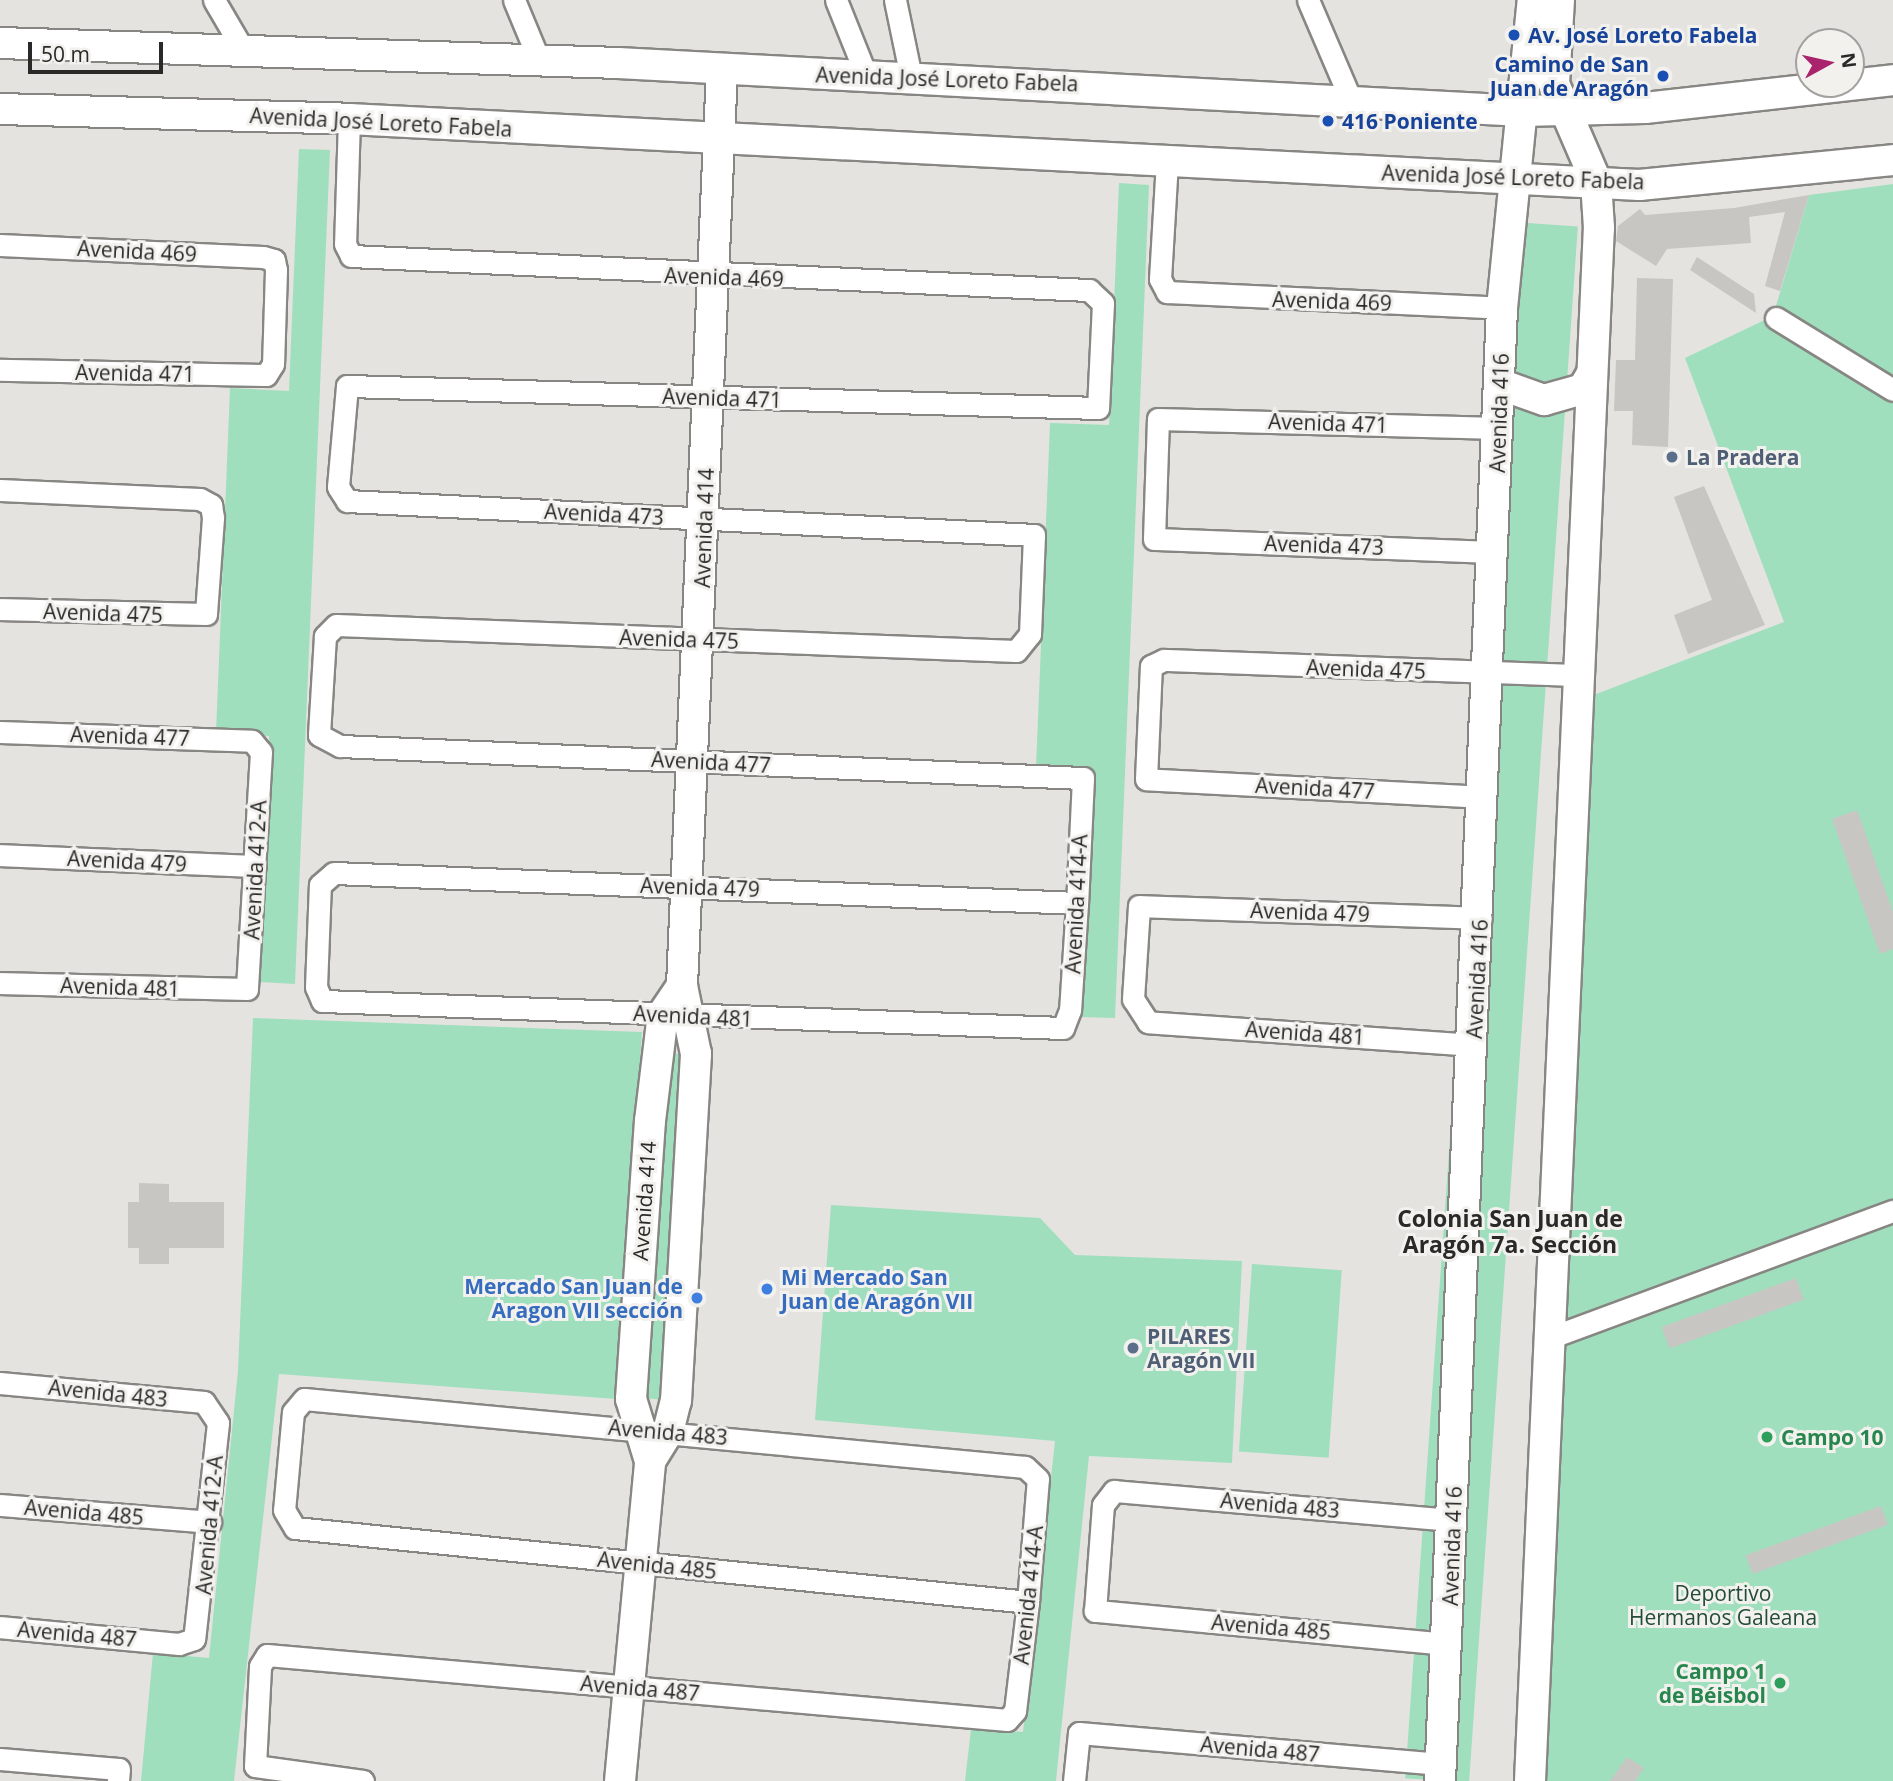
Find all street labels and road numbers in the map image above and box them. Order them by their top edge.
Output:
street label: Avenida José Loreto Fabela [815,62,1079,96]
street label: Avenida José Loreto Fabela [249,103,513,141]
street label: Avenida José Loreto Fabela [1381,160,1645,194]
street label: Avenida 469 [77,235,197,267]
street label: Avenida 469 [664,262,784,292]
street label: Avenida 469 [1272,286,1392,316]
street label: Avenida 416 [1484,353,1514,473]
street label: Avenida 471 [75,359,195,387]
street label: Avenida 471 [662,383,782,413]
street label: Avenida 471 [1268,408,1388,438]
street label: Avenida 414 [689,468,719,588]
street label: Avenida 473 [544,498,664,530]
street label: Avenida 473 [1264,530,1384,560]
street label: Avenida 475 [43,598,163,628]
street label: Avenida 475 [619,624,739,654]
street label: Avenida 475 [1306,654,1426,684]
street label: Avenida 477 [70,721,190,751]
street label: Avenida 477 [651,746,771,778]
street label: Avenida 477 [1255,772,1375,804]
street label: Avenida 412-A [239,800,271,940]
street label: Avenida 414-A [1060,834,1092,974]
street label: Avenida 479 [67,845,187,877]
street label: Avenida 479 [640,872,760,902]
street label: Avenida 479 [1250,897,1370,927]
street label: Avenida 416 [1461,919,1493,1039]
street label: Avenida 481 [60,972,180,1002]
street label: Avenida 481 [633,1000,753,1032]
street label: Avenida 481 [1244,1016,1366,1050]
street label: Avenida 414 [627,1140,661,1262]
street label: Avenida 483 [47,1374,169,1412]
street label: Avenida 483 [607,1414,729,1450]
street label: Avenida 412-A [190,1454,228,1596]
street label: Avenida 416 [1437,1486,1467,1606]
street label: Avenida 483 [1219,1487,1341,1523]
street label: Avenida 485 [23,1494,145,1530]
street label: Avenida 414-A [1008,1524,1048,1666]
street label: Avenida 485 [596,1546,718,1584]
street label: Avenida 485 [1210,1609,1332,1645]
street label: Avenida 487 [16,1616,138,1652]
street label: Avenida 487 [579,1670,701,1706]
street label: Avenida 487 [1199,1731,1321,1767]

